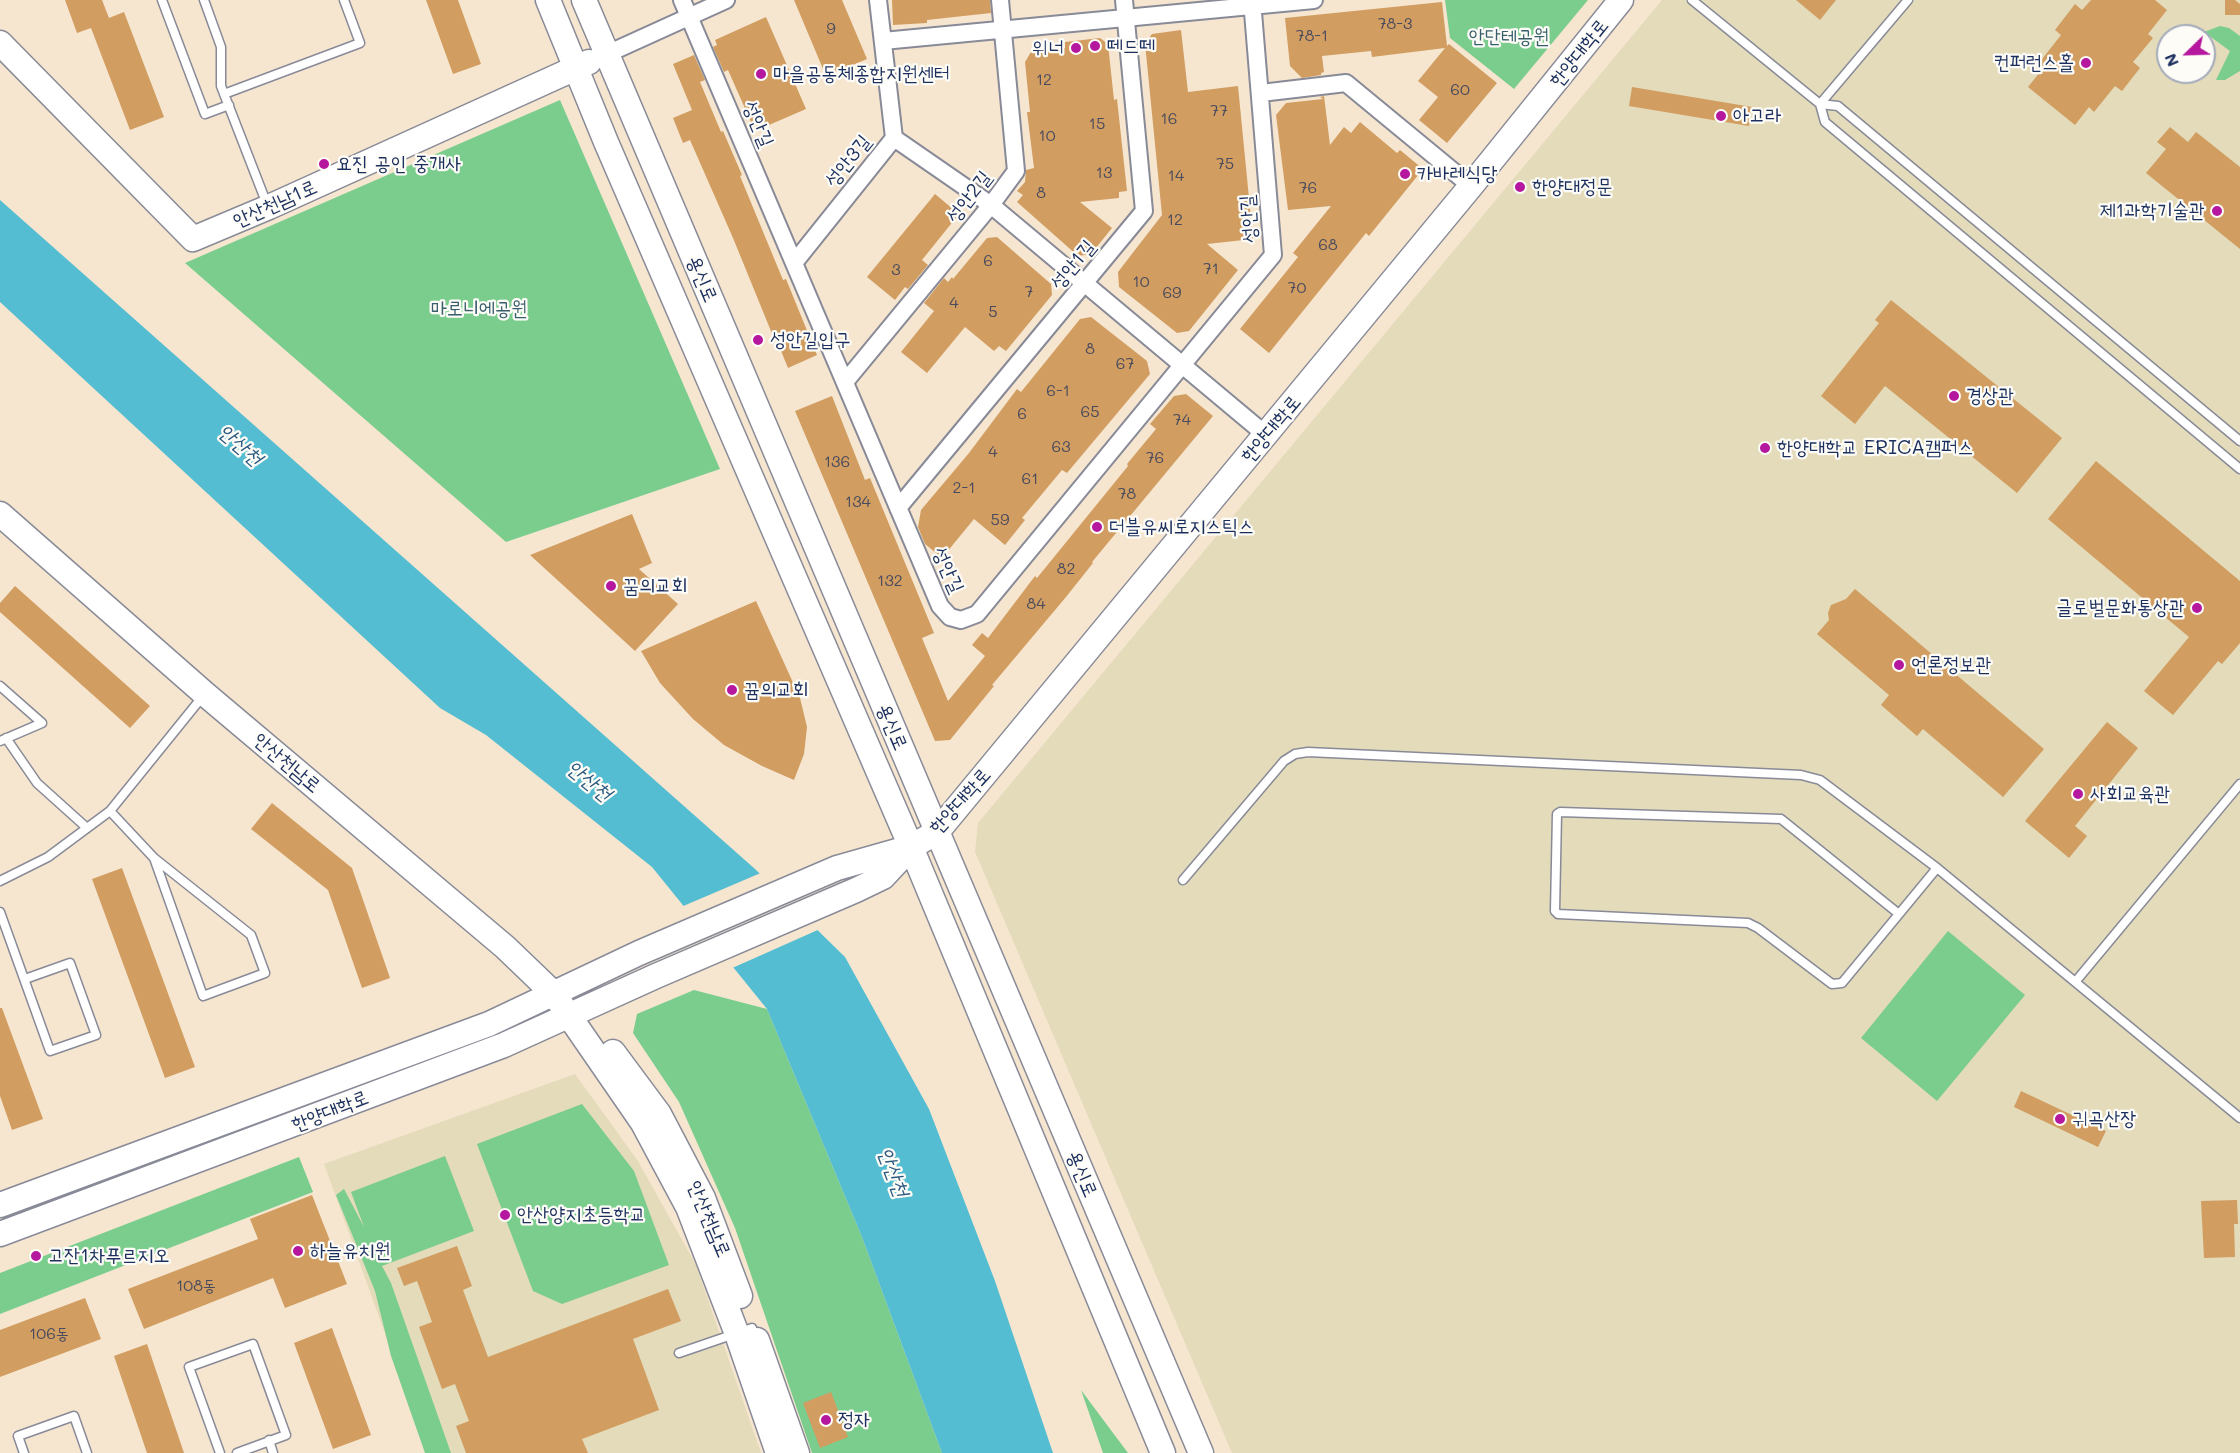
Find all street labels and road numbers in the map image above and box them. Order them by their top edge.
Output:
street label: 한양대학로 [1544,14,1614,92]
street label: 성안길 [738,97,778,151]
street label: 성안3길 [820,130,876,192]
street label: 성안2길 [941,166,997,228]
street label: 안산천남1로 [229,175,321,233]
street label: 성안길 [1235,194,1263,244]
street label: 성안1길 [1045,235,1101,295]
street label: 용신로 [682,252,722,306]
street label: 한양대학로 [1236,390,1306,468]
street label: 성안길 [927,543,969,597]
street label: 용신로 [872,700,912,754]
street label: 안산천남로 [248,728,326,798]
street label: 한양대학로 [924,763,996,839]
street label: 한양대학로 [288,1085,372,1137]
street label: 용신로 [1062,1147,1102,1201]
street label: 안산천남로 [682,1177,736,1261]

